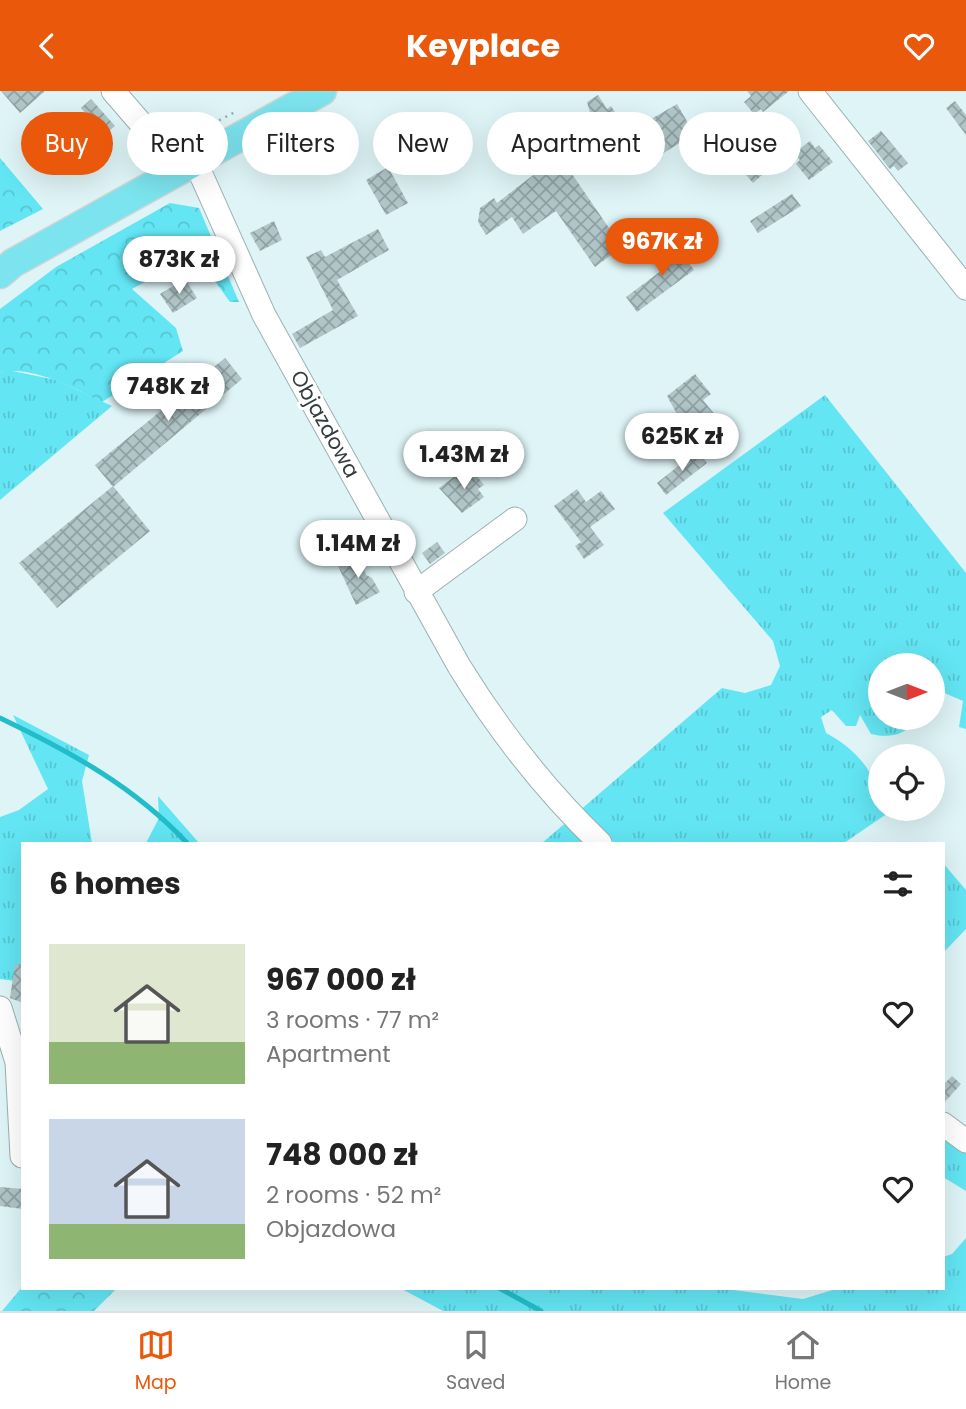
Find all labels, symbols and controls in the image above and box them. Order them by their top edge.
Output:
text: Keyplace [406,23,560,68]
icon: back [28,27,66,65]
icon: heart [900,27,938,65]
chip: Buy [21,112,113,175]
chip: Rent [127,112,228,175]
chip: Filters [242,112,359,175]
chip: New [373,112,473,175]
chip: Apartment [487,112,665,175]
chip: House [679,112,801,175]
pin: 967K zł [597,219,727,278]
text: 967K zł [622,225,702,257]
pin: 873K zł [114,237,244,296]
text: 873K zł [139,243,219,275]
pin: 748K zł [103,363,233,423]
street label: Objazdowa [284,365,367,483]
text: 748K zł [127,370,209,402]
pin: 625K zł [617,413,747,473]
text: 625K zł [641,420,723,452]
pin: 1.43M zł [392,431,536,491]
text: 1.43M zł [419,438,509,470]
pin: 1.14M zł [286,521,430,580]
text: 1.14M zł [316,527,400,559]
north arrow [868,653,945,730]
map controls [868,653,945,821]
button: locate [868,744,945,821]
text: 6 homes [49,862,181,905]
icon: filters [879,865,917,903]
text: 967 000 zł [266,958,416,1001]
icon: home [105,972,189,1056]
icon: heart [879,995,917,1033]
text: 3 rooms · 77 m² [266,1004,439,1036]
text: Apartment [266,1038,391,1070]
text: 748 000 zł [266,1133,418,1176]
icon: home [105,1147,189,1231]
icon: heart [879,1170,917,1208]
text: 2 rooms · 52 m² [266,1179,441,1211]
text: Objazdowa [266,1213,396,1245]
tab: Map [135,1326,177,1397]
tab: Saved [446,1326,505,1397]
tab: Home [775,1326,831,1397]

